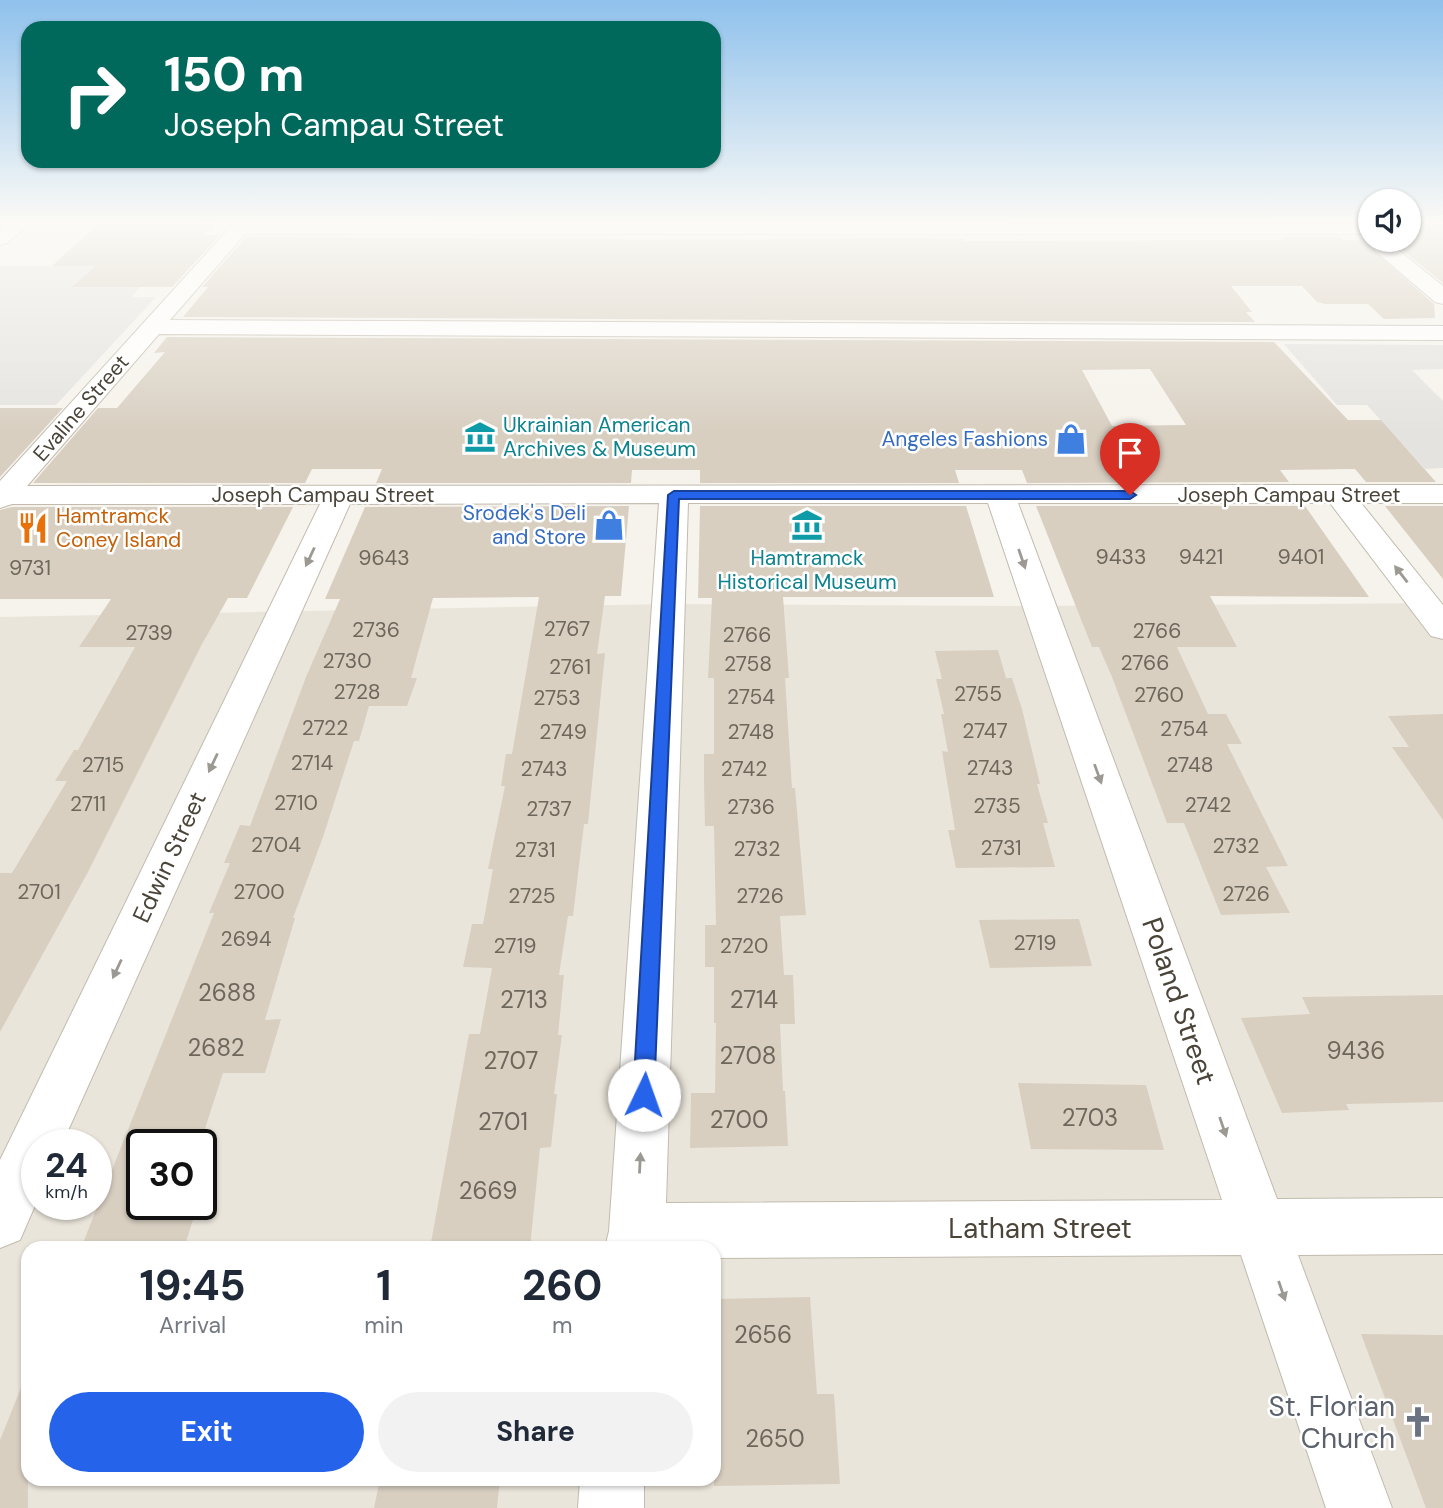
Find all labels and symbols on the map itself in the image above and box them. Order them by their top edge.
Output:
street label: Evaline Street [27,349,135,467]
place label: Ukrainian American Archives & Museum [503,411,696,463]
museum icon: Ukrainian American Archives & Museum [463,420,497,454]
shop icon: Angeles Fashions [1054,422,1088,456]
pin [1100,423,1160,495]
place label: Angeles Fashions [881,425,1048,453]
street label: Joseph Campau Street [211,481,435,509]
street label: Joseph Campau Street [1177,481,1401,509]
place label: Srodek's Deli and Store [463,499,586,551]
place label: Hamtramck Coney Island [56,502,181,554]
shop icon: Srodek's Deli and Store [592,508,626,542]
museum icon: Hamtramck Historical Museum [790,508,824,542]
restaurant icon: Hamtramck Coney Island [16,511,50,545]
house number: 9433 [1096,543,1146,571]
house number: 9421 [1179,543,1223,571]
house number: 9401 [1278,543,1324,571]
house number: 9643 [358,544,410,572]
place label: Hamtramck Historical Museum [717,544,897,596]
one-way arrow [304,547,316,567]
one-way arrow [1017,549,1028,570]
house number: 9731 [9,554,51,582]
one-way arrow [1394,566,1409,584]
house number: 2767 [544,615,590,643]
house number: 2736 [352,616,400,644]
house number: 2766 [1133,617,1181,645]
house number: 2739 [125,619,173,647]
house number: 2766 [723,621,771,649]
house number: 2730 [322,647,372,675]
house number: 2766 [1121,649,1169,677]
house number: 2758 [724,650,772,678]
house number: 2761 [549,653,591,681]
house number: 2728 [334,678,380,706]
house number: 2755 [954,680,1002,708]
house number: 2760 [1134,681,1184,709]
house number: 2754 [727,683,775,711]
house number: 2753 [533,684,581,712]
house number: 2722 [302,714,348,742]
house number: 2754 [1160,715,1208,743]
house number: 2747 [962,717,1008,745]
house number: 2749 [539,718,587,746]
house number: 2748 [727,718,775,746]
house number: 2714 [291,749,333,777]
house number: 2715 [82,751,124,779]
house number: 2748 [1166,751,1214,779]
one-way arrow [208,753,219,773]
house number: 2743 [967,754,1013,782]
house number: 2743 [521,755,567,783]
house number: 2742 [721,755,767,783]
one-way arrow [1093,763,1104,784]
street label: Edwin Street [125,787,213,927]
house number: 2710 [274,789,318,817]
house number: 2711 [70,790,106,818]
house number: 2742 [1185,791,1231,819]
house number: 2735 [973,792,1021,820]
house number: 2736 [727,793,775,821]
house number: 2737 [526,795,572,823]
house number: 2704 [251,831,301,859]
house number: 2732 [1213,832,1259,860]
house number: 2731 [980,834,1022,862]
house number: 2732 [734,835,780,863]
house number: 2731 [514,836,556,864]
house number: 2701 [17,878,61,906]
house number: 2700 [233,878,285,906]
house number: 2726 [1222,880,1270,908]
house number: 2725 [508,882,556,910]
house number: 2726 [736,882,784,910]
street label: Poland Street [1133,913,1225,1089]
house number: 2694 [221,925,272,953]
house number: 2719 [1014,929,1056,957]
house number: 2719 [494,932,536,960]
house number: 2720 [720,932,768,960]
one-way arrow [111,959,123,979]
house number: 2688 [198,977,256,1008]
house number: 2713 [500,984,548,1015]
house number: 2714 [730,984,778,1015]
house number: 2682 [188,1032,244,1063]
house number: 9436 [1327,1035,1385,1066]
house number: 2708 [720,1040,776,1071]
house number: 2707 [484,1045,538,1076]
position arrow [607,1058,681,1132]
house number: 2703 [1062,1102,1118,1133]
house number: 2700 [710,1104,768,1135]
house number: 2701 [478,1106,528,1137]
one-way arrow [1218,1116,1229,1137]
speed limit sign: 30 [126,1129,217,1220]
one-way arrow [635,1151,646,1173]
house number: 2669 [459,1175,517,1206]
street label: Latham Street [948,1210,1132,1247]
one-way arrow [1277,1281,1288,1302]
house number: 2656 [734,1319,792,1350]
place label: St. Florian Church [1269,1388,1395,1457]
church icon: St. Florian Church [1401,1405,1435,1439]
house number: 2650 [745,1423,805,1454]

